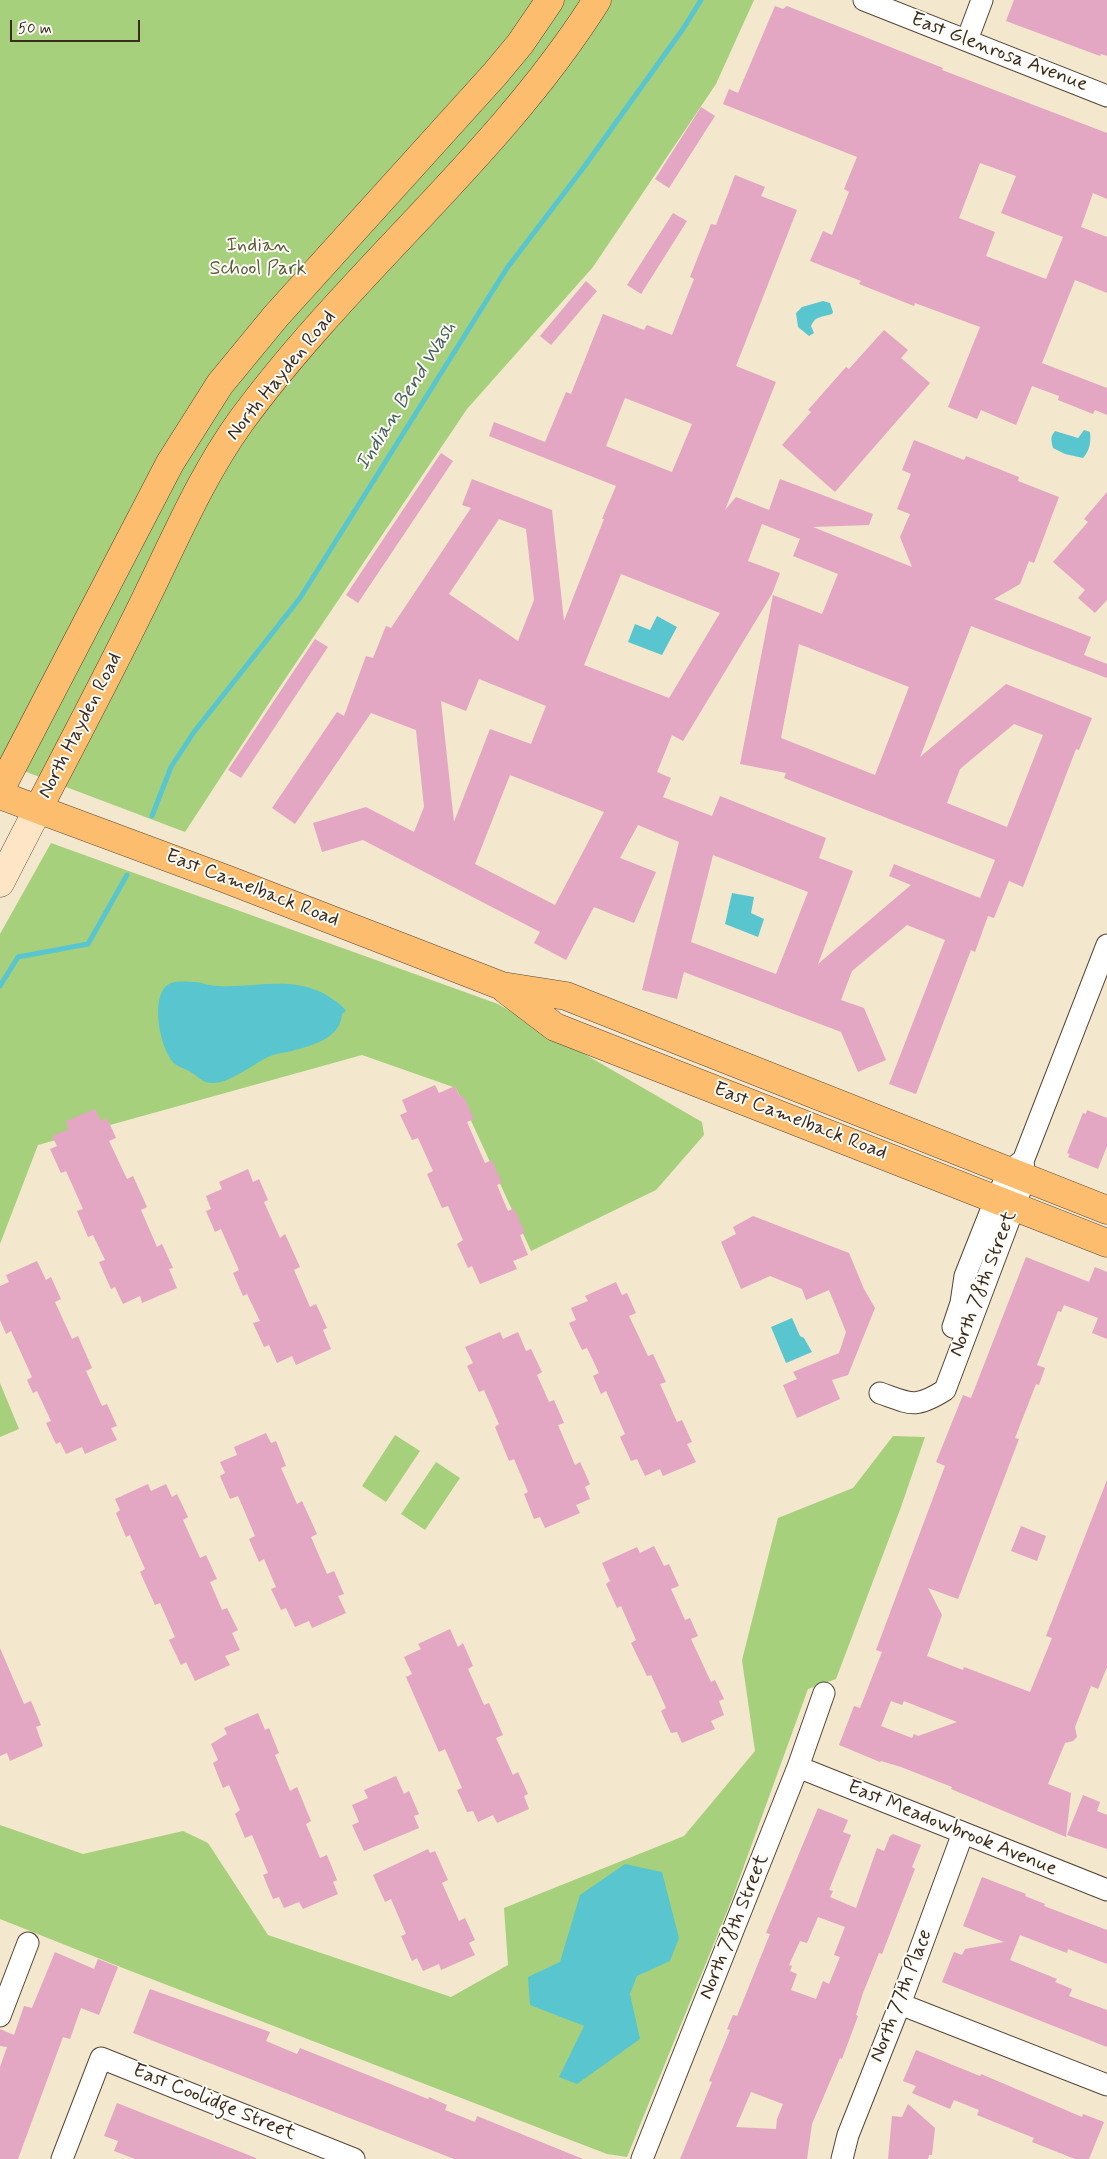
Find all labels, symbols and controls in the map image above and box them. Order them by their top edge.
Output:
street label: East Glenrosa Avenue [907,8,1091,98]
scale bar [12,10,142,42]
text: 50 m [18,19,52,39]
park label: Indian School Park [210,235,306,282]
street label: North Hayden Road [222,306,342,446]
water label: Indian Bend Wash [351,317,463,475]
street label: North Hayden Road [34,649,128,803]
street label: East Camelback Road [162,845,342,933]
street label: East Camelback Road [710,1078,890,1166]
street label: North 78th Street [945,1208,1023,1360]
street label: East Meadowbrook Avenue [844,1776,1060,1882]
street label: North 78th Street [695,1851,775,2003]
street label: North 77th Place [866,1926,938,2066]
street label: East Coolidge Street [129,2059,299,2147]

